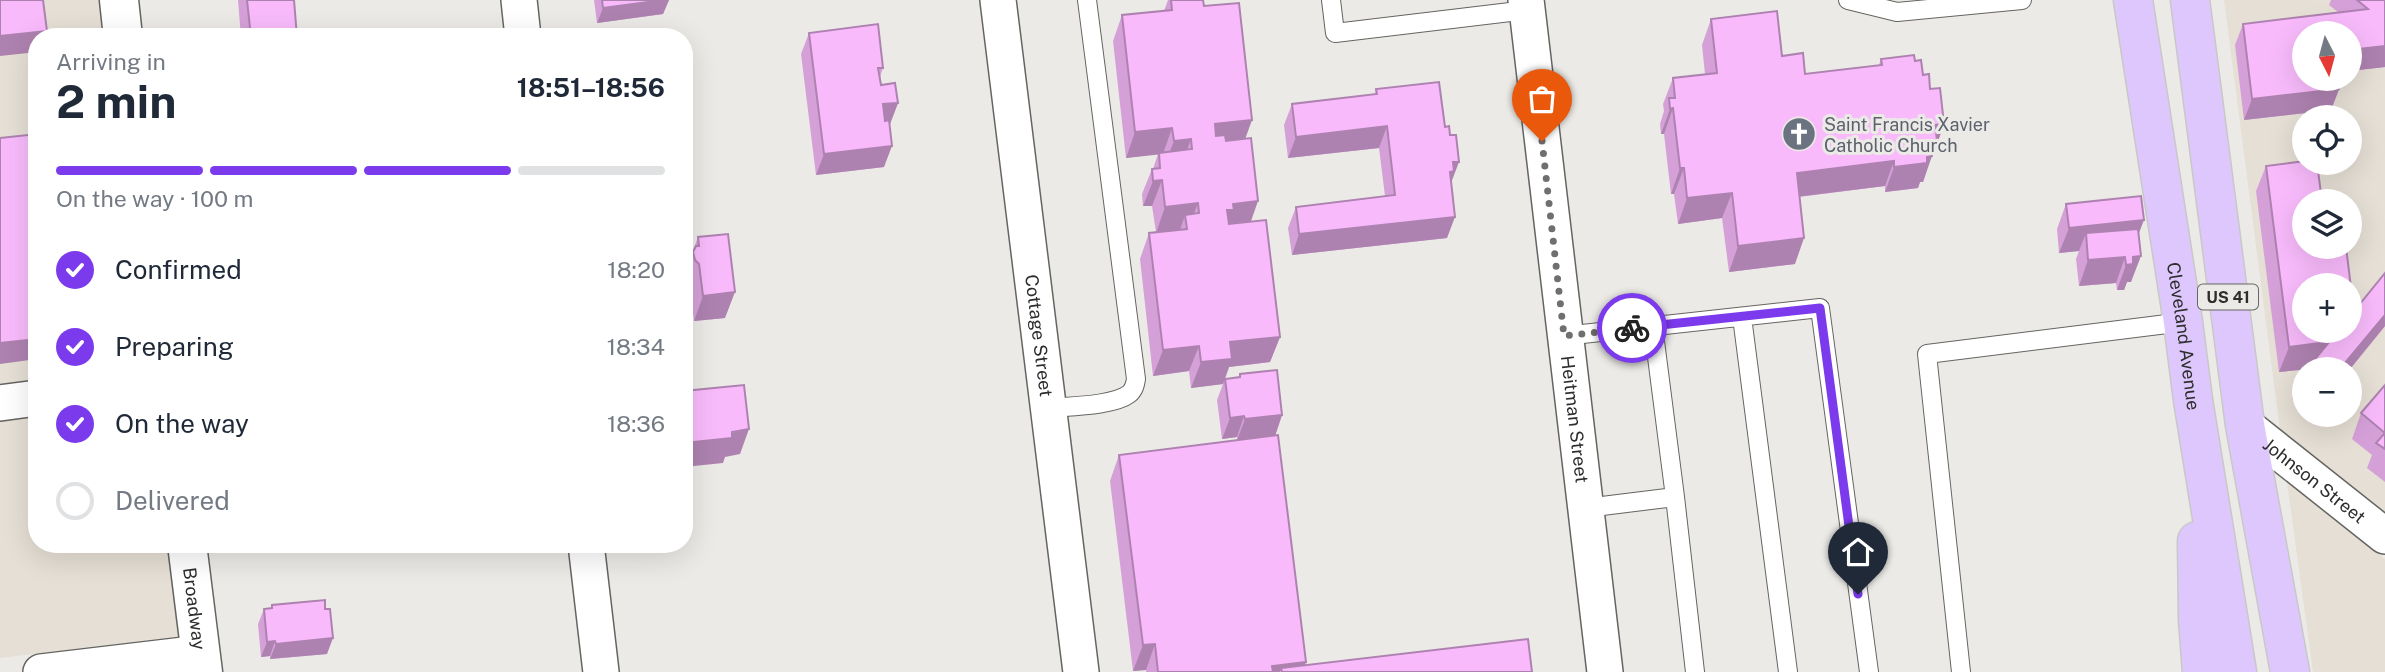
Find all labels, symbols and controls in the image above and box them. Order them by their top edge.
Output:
north arrow [2292,21,2362,91]
map controls [2292,21,2362,427]
text: Arriving in [56,48,166,75]
pin [1512,69,1572,141]
text: 18:51–18:56 [517,72,665,103]
text: 2 min [56,74,176,128]
icon: bag [1523,80,1561,118]
button: locate [2292,105,2362,175]
place label: Saint Francis Xavier Catholic Church [1824,114,1990,156]
church icon: Saint Francis Xavier Catholic Church [1780,115,1818,153]
text: On the way · 100 m [56,185,253,212]
button: layers [2292,189,2362,259]
icon: check [56,251,94,289]
text: Confirmed [115,254,242,285]
text: 18:20 [607,256,665,283]
street label: Cleveland Avenue [2163,261,2205,412]
street label: Cottage Street [1021,273,1057,398]
button: + [2292,273,2362,343]
road number: US 41 [2198,284,2258,310]
courier [1597,293,1667,363]
icon: bike [1613,309,1651,347]
icon: check [56,328,94,366]
text: Preparing [115,331,234,362]
text: 18:34 [607,333,665,360]
street label: Heitman Street [1557,354,1593,484]
button: − [2292,357,2362,427]
icon: check [56,405,94,443]
text: On the way [115,408,249,439]
text: 18:36 [607,410,665,437]
street label: Johnson Street [2259,433,2370,527]
text: Delivered [115,485,230,516]
pin [1828,522,1888,594]
icon: home [1839,533,1877,571]
street label: Broadway [180,566,211,651]

